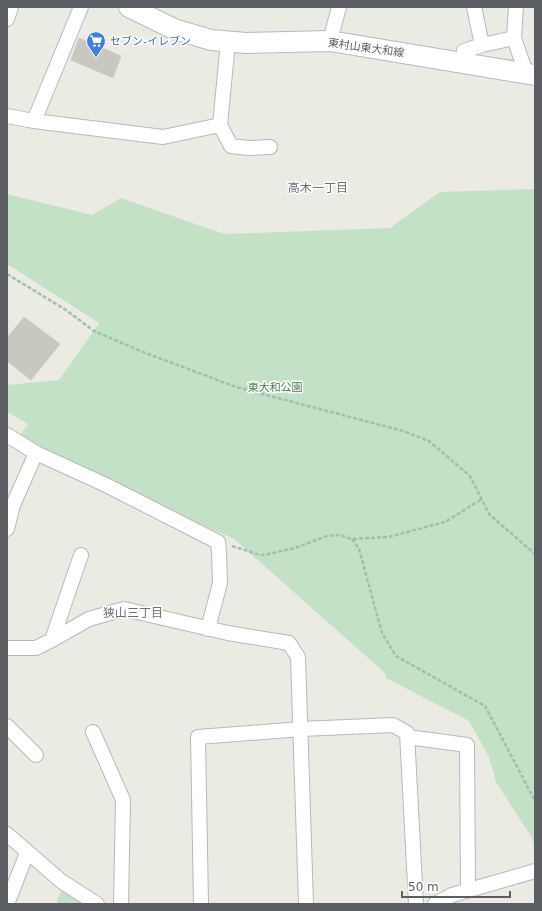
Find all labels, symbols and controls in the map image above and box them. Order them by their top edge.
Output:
supermarket icon: セブン-イレブン [85,30,107,58]
place label: セブン-イレブン [110,35,191,48]
street label: 東村山東大和線 [327,36,405,60]
district label: 高木一丁目 [288,181,348,195]
park label: 東大和公園 [248,381,303,394]
district label: 狭山三丁目 [103,606,163,620]
scale bar [402,873,510,899]
text: 50 m [408,880,439,894]

